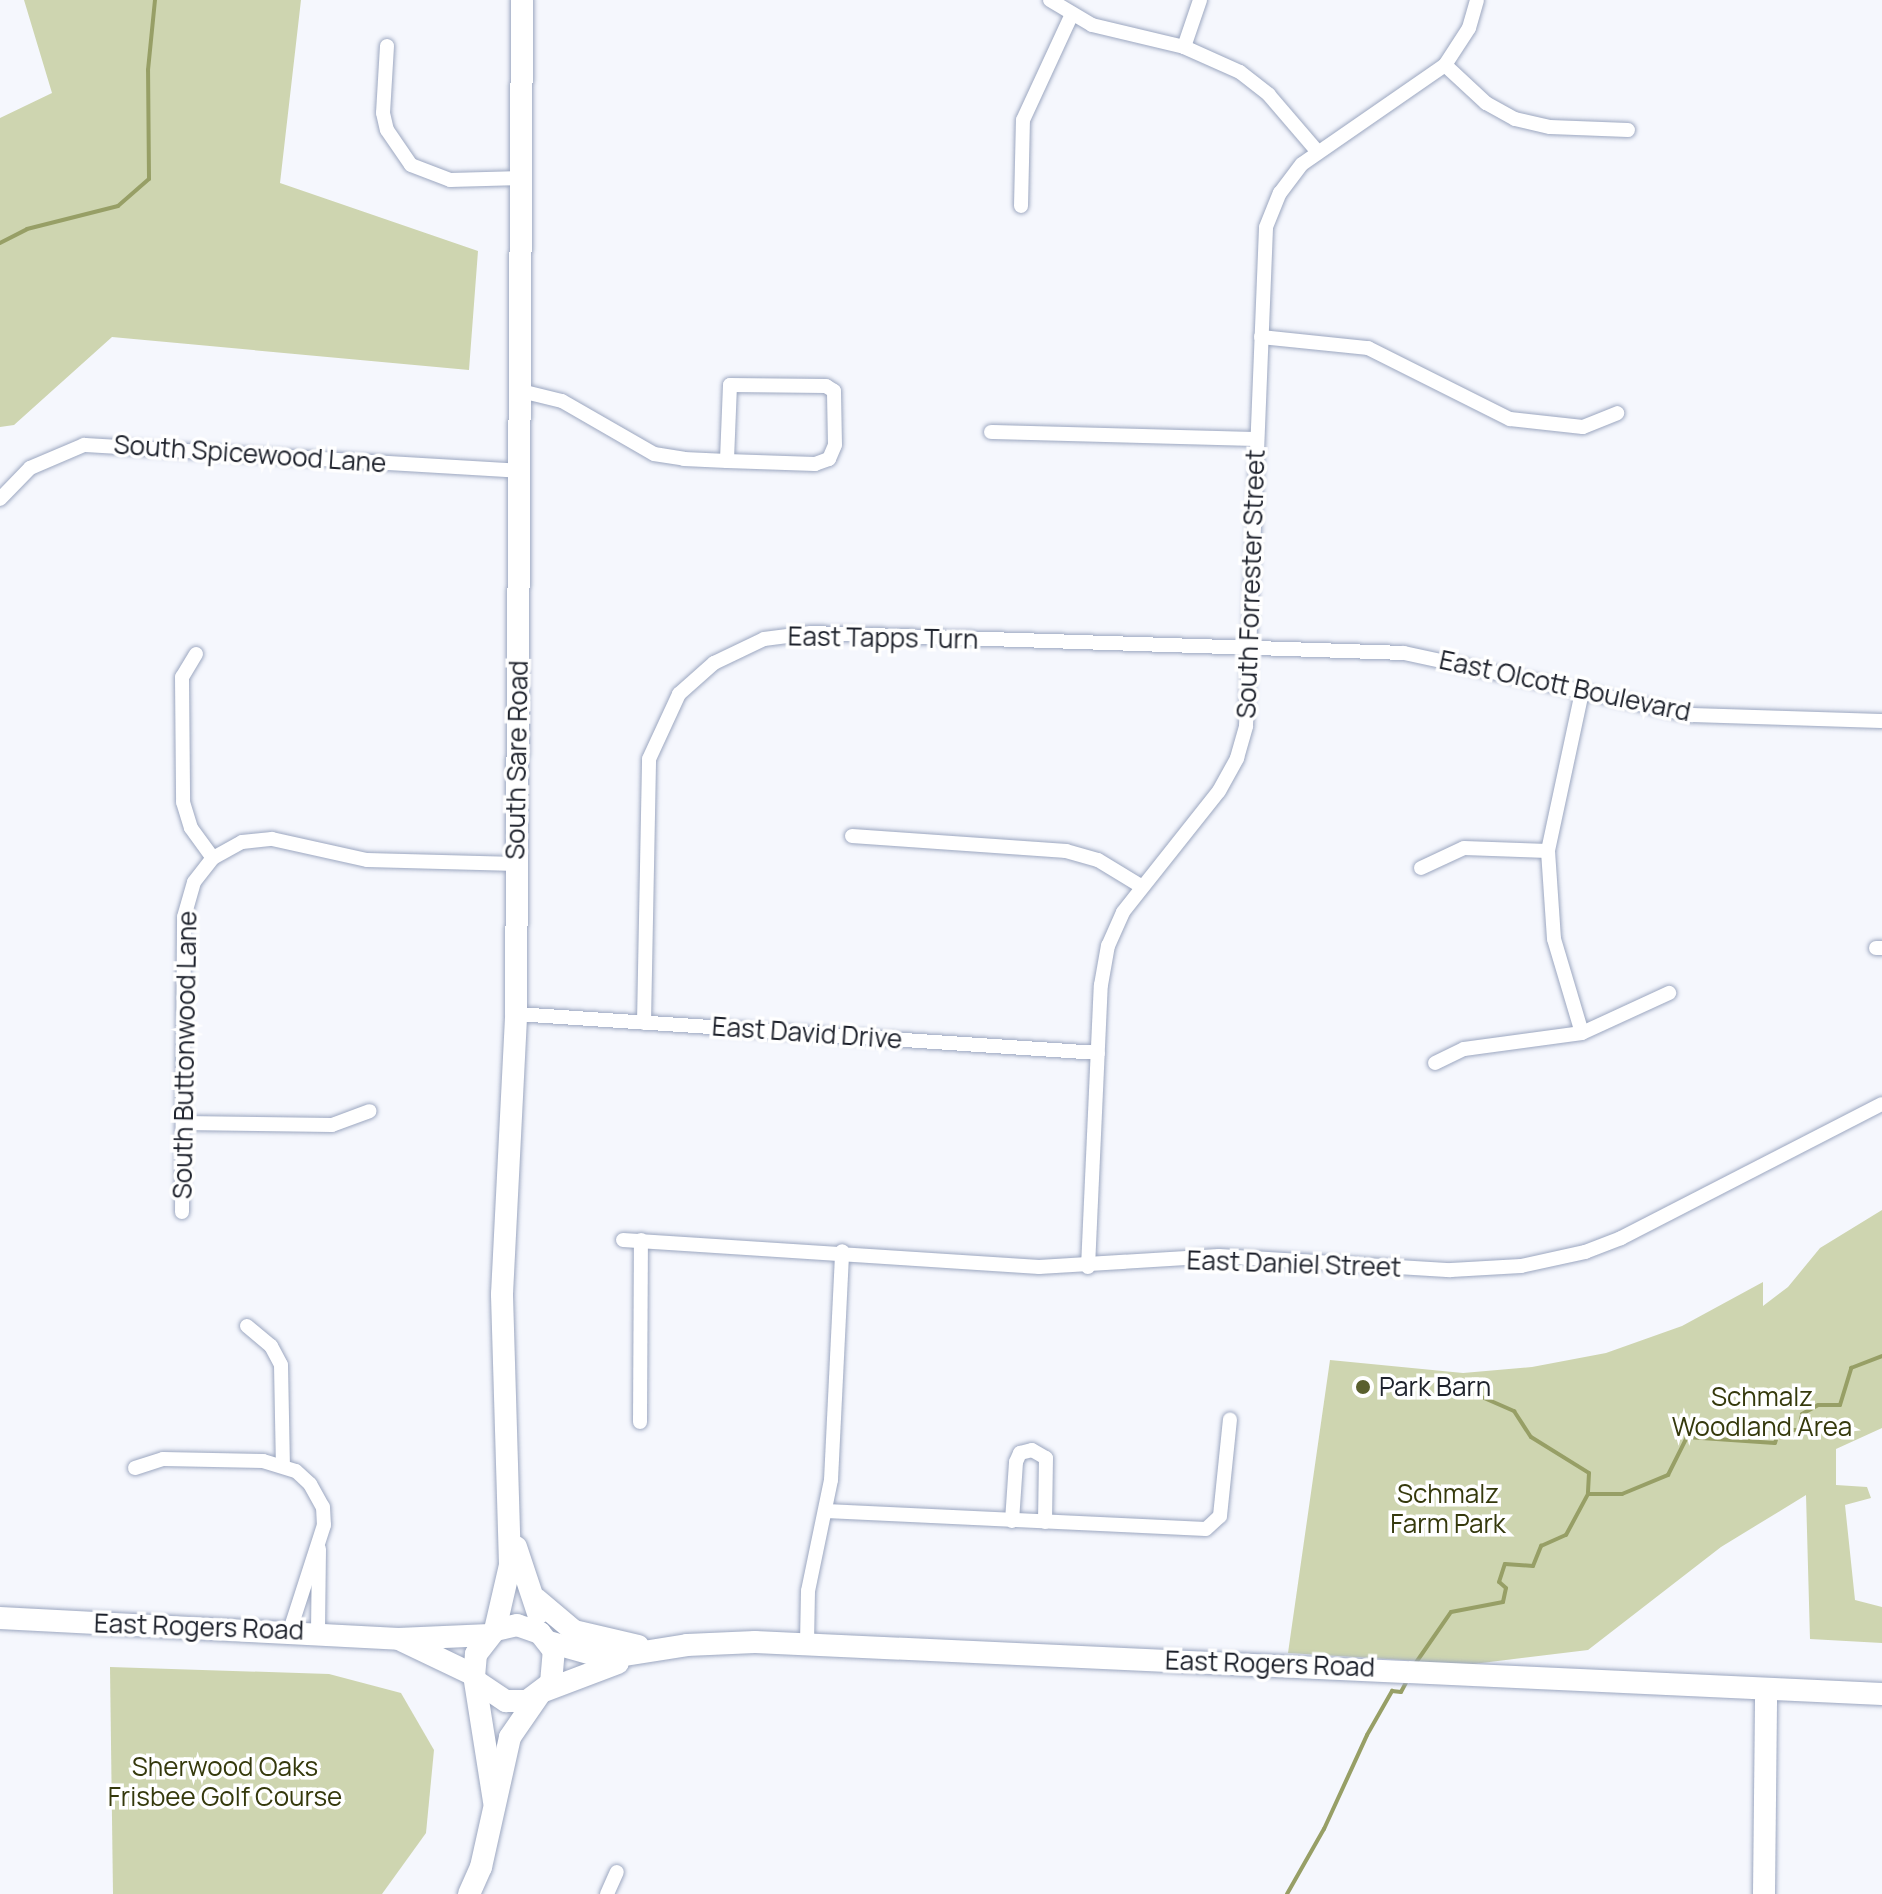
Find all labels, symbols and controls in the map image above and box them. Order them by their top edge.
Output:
street label: South Spicewood Lane [113,429,387,479]
street label: South Forrester Street [1231,449,1271,719]
street label: East Tapps Turn [787,621,979,655]
street label: East Olcott Boulevard [1436,644,1694,728]
street label: South Sare Road [500,660,534,860]
street label: South Buttonwood Lane [167,911,203,1199]
street label: East David Drive [711,1011,903,1055]
street label: East Daniel Street [1186,1245,1402,1283]
place label: Park Barn [1379,1371,1491,1403]
marker: Park Barn [1354,1378,1372,1396]
park label: Schmalz Woodland Area [1672,1381,1852,1442]
park label: Schmalz Farm Park [1390,1478,1506,1540]
street label: East Rogers Road [93,1608,305,1646]
street label: East Rogers Road [1164,1645,1376,1683]
park label: Sherwood Oaks Frisbee Golf Course [108,1751,342,1812]

